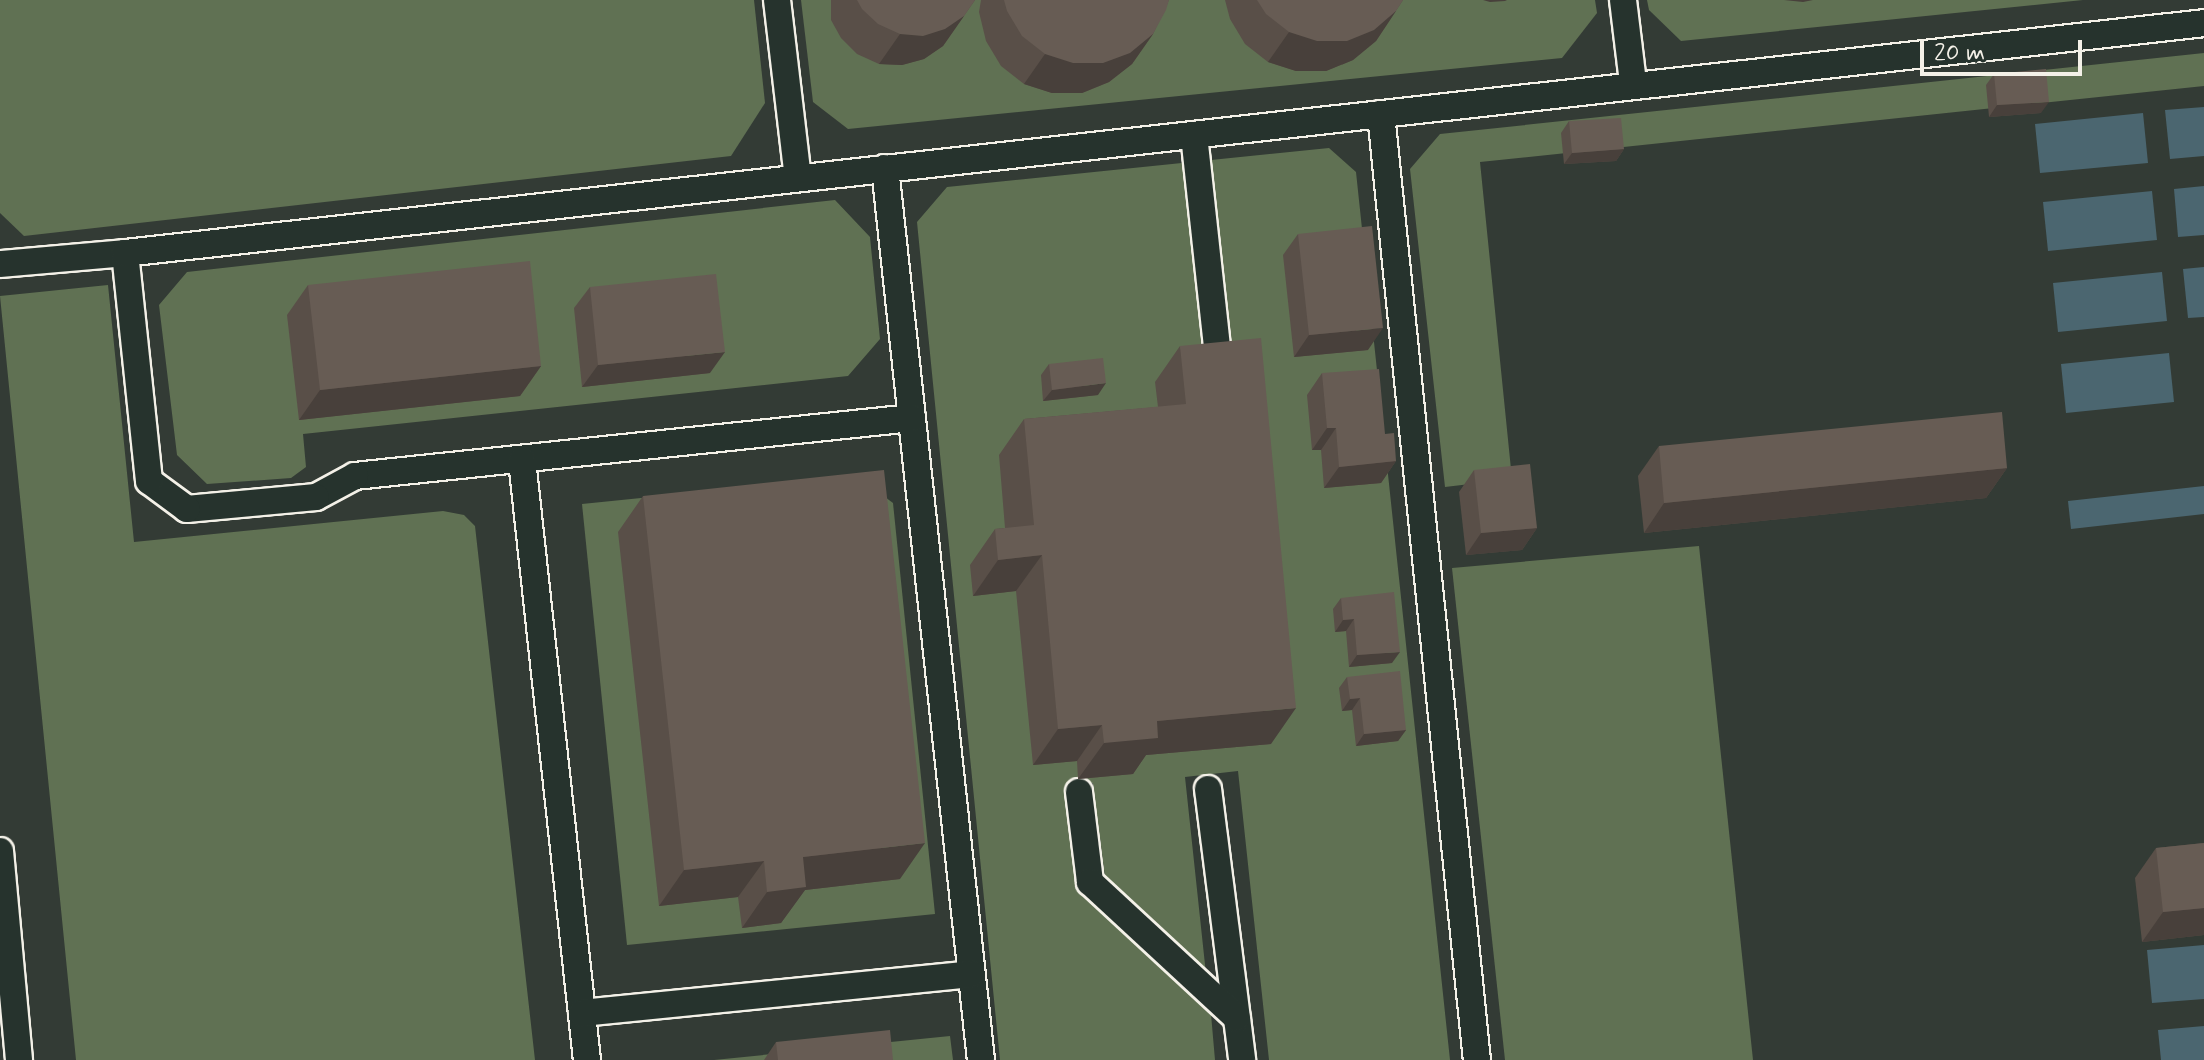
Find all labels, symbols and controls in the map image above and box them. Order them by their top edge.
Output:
scale bar [1924,24,2086,74]
text: 20 m [1934,38,1985,69]

